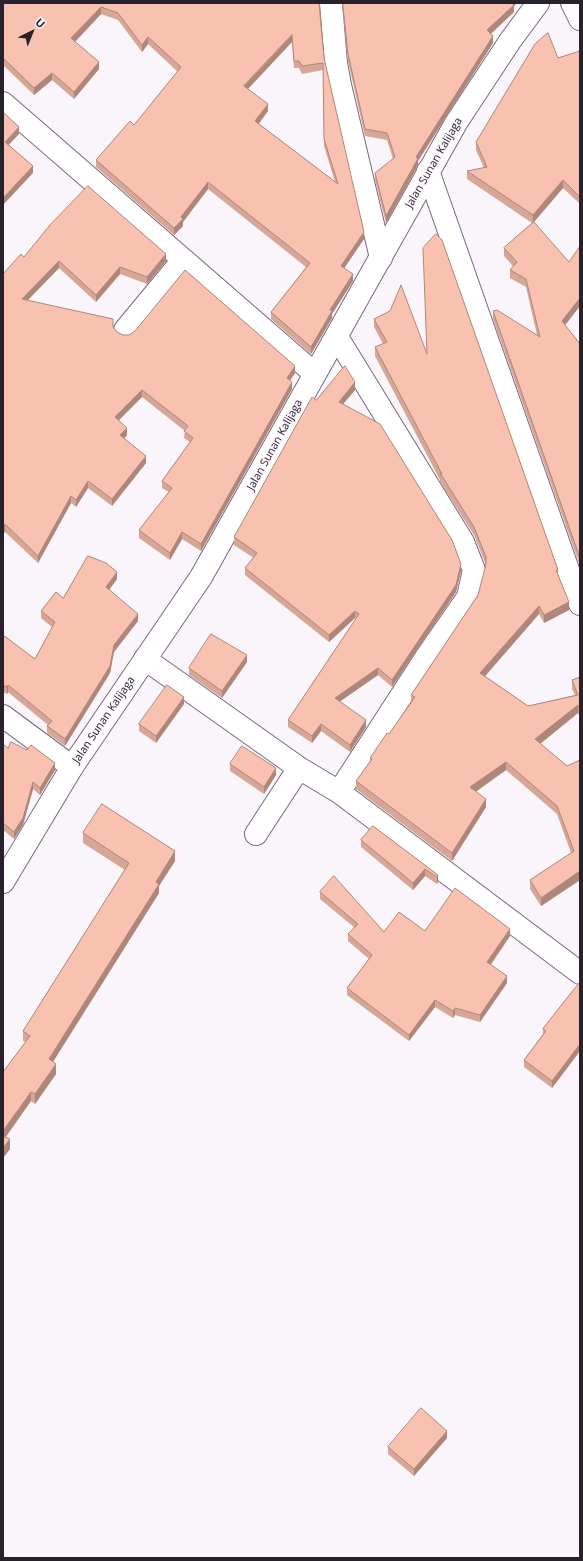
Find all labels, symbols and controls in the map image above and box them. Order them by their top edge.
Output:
north arrow [12,12,52,52]
text: U [32,15,49,31]
street label: Jalan Sunan Kalijaga [403,115,465,211]
street label: Jalan Sunan Kalijaga [244,397,306,493]
street label: Jalan Sunan Kalijaga [70,674,138,766]

